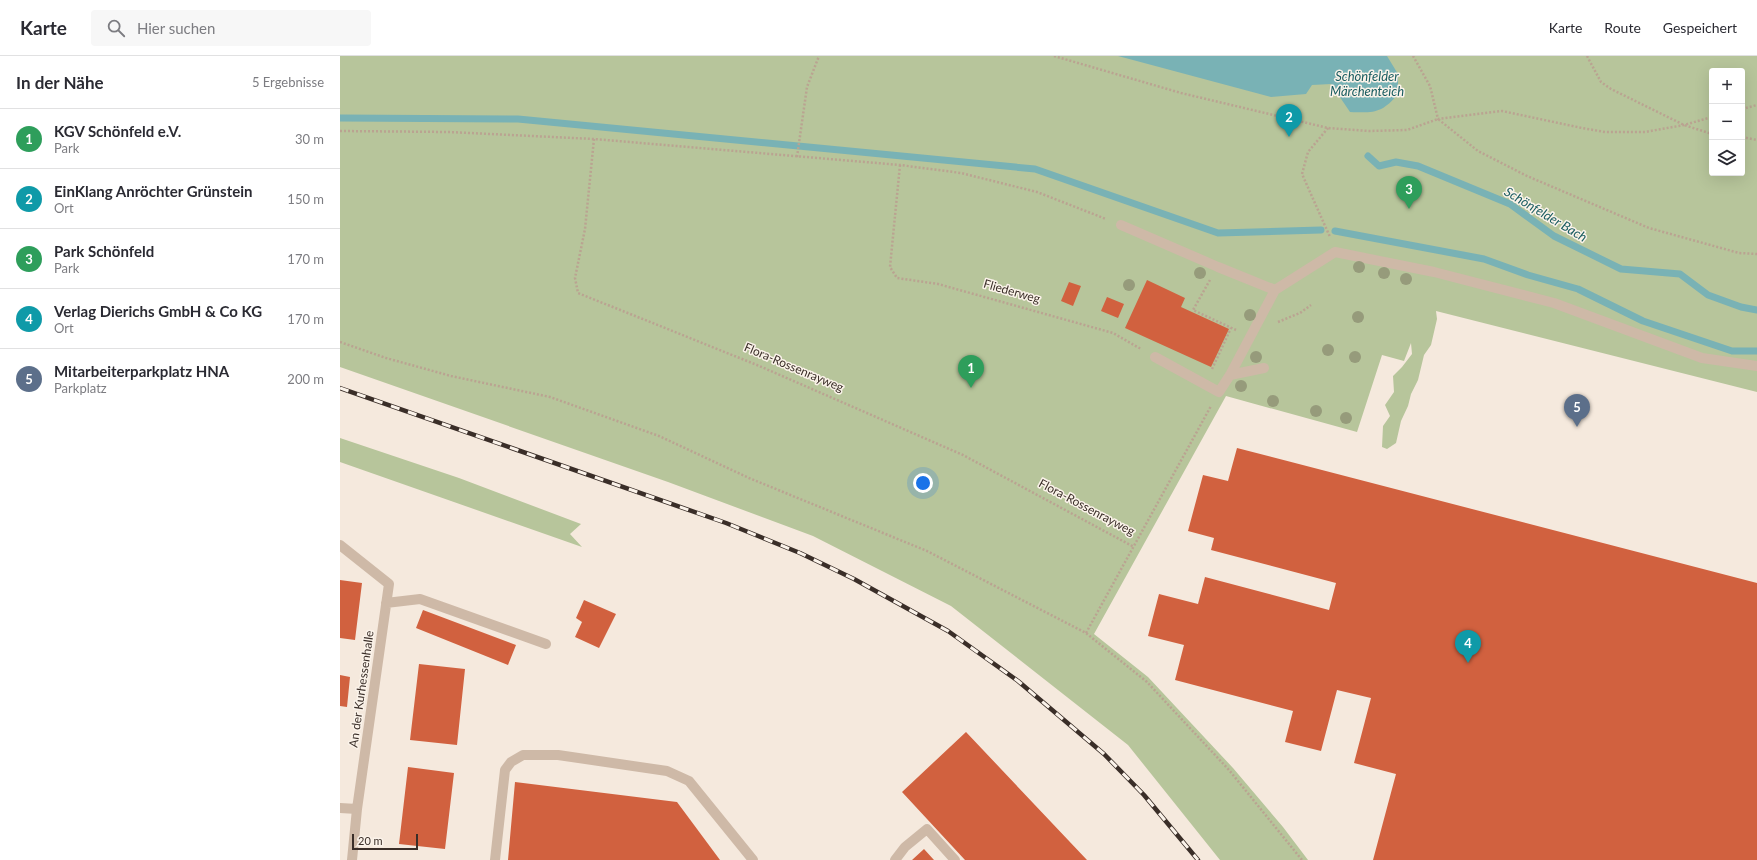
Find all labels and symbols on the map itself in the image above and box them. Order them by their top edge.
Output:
water label: Schönfelder Märchenteich [1330,68,1404,99]
pin: 2 [1276,104,1302,137]
pin: 3 [1396,176,1422,209]
water label: Schönfelder Bach [1502,183,1590,245]
street label: Fliederweg [982,276,1042,306]
street label: Flora-Rossenrayweg [742,339,846,395]
pin: 1 [958,355,984,388]
pin: 5 [1564,394,1590,427]
your location [913,473,933,493]
street label: Flora-Rossenrayweg [1036,475,1138,539]
street label: An der Kurhessenhalle [345,630,377,748]
pin: 4 [1455,630,1481,663]
scale bar [352,832,418,851]

